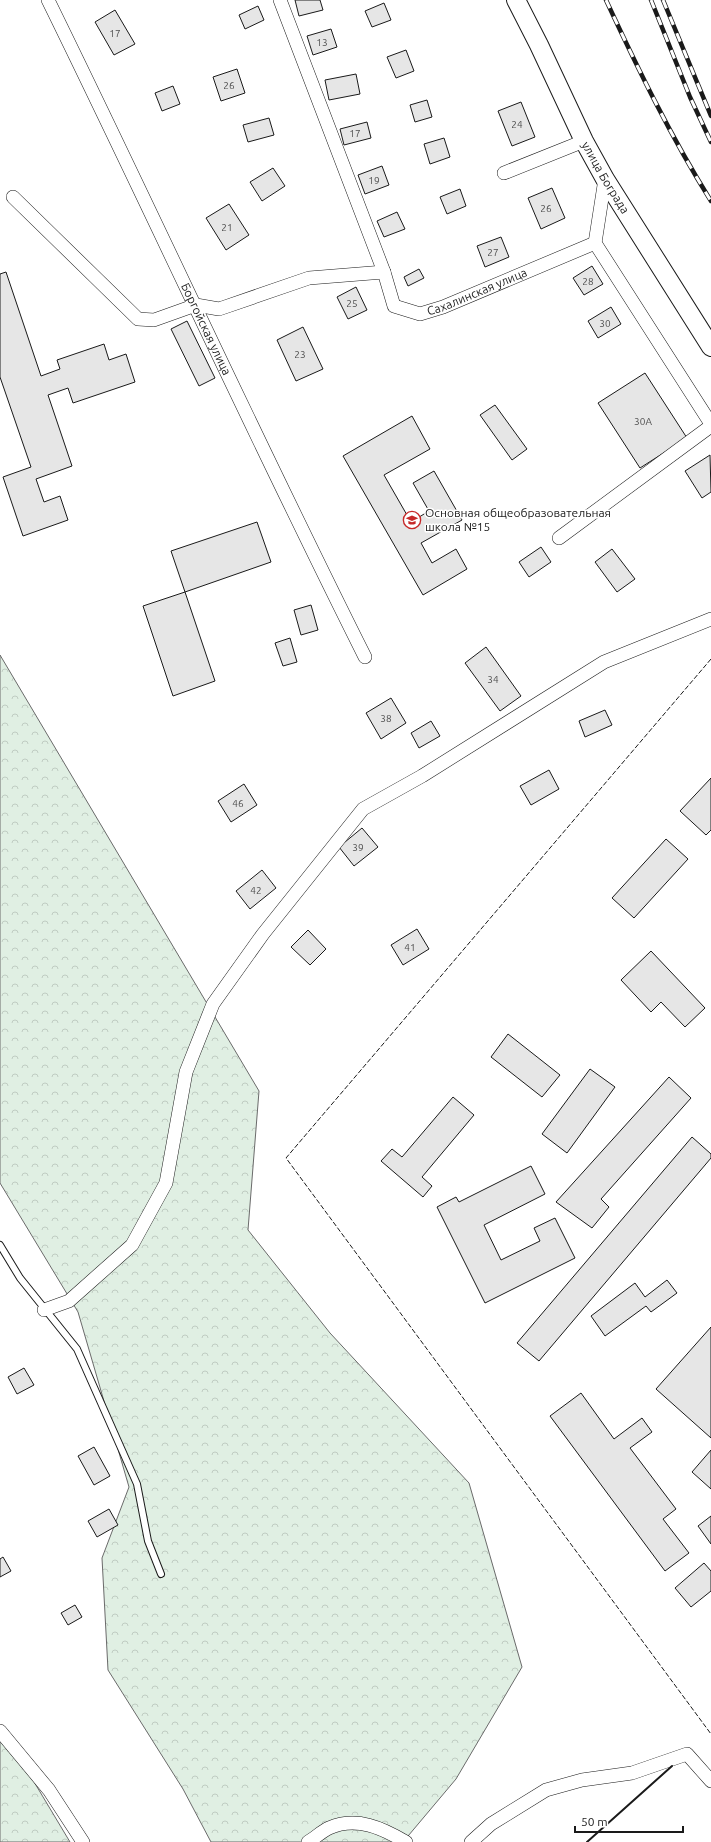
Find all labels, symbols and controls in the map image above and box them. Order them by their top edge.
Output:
house number: 17 [109,28,121,39]
house number: 13 [316,37,328,48]
house number: 26 [223,80,235,91]
house number: 24 [511,119,523,130]
house number: 17 [349,128,361,139]
street label: улица Бограда [580,139,632,216]
house number: 19 [368,175,380,186]
house number: 26 [540,203,552,214]
house number: 21 [221,222,233,233]
house number: 27 [487,247,499,258]
street label: Сахалинская улица [425,265,529,318]
house number: 28 [582,276,594,287]
street label: Боргойская улица [179,281,234,377]
house number: 25 [346,298,358,309]
house number: 30 [599,318,611,329]
house number: 23 [294,349,306,360]
house number: 30А [634,416,652,427]
place label: Основная общеобразовательная школа №15 [425,506,611,533]
school or university icon: Основная общеобразовательная школа №15 [402,510,422,530]
house number: 34 [487,674,499,685]
house number: 38 [380,713,392,724]
house number: 46 [232,798,244,809]
house number: 39 [352,842,364,853]
house number: 42 [250,885,262,896]
house number: 41 [404,942,416,953]
scale bar [575,1808,683,1834]
text: 50 m [581,1815,608,1828]

